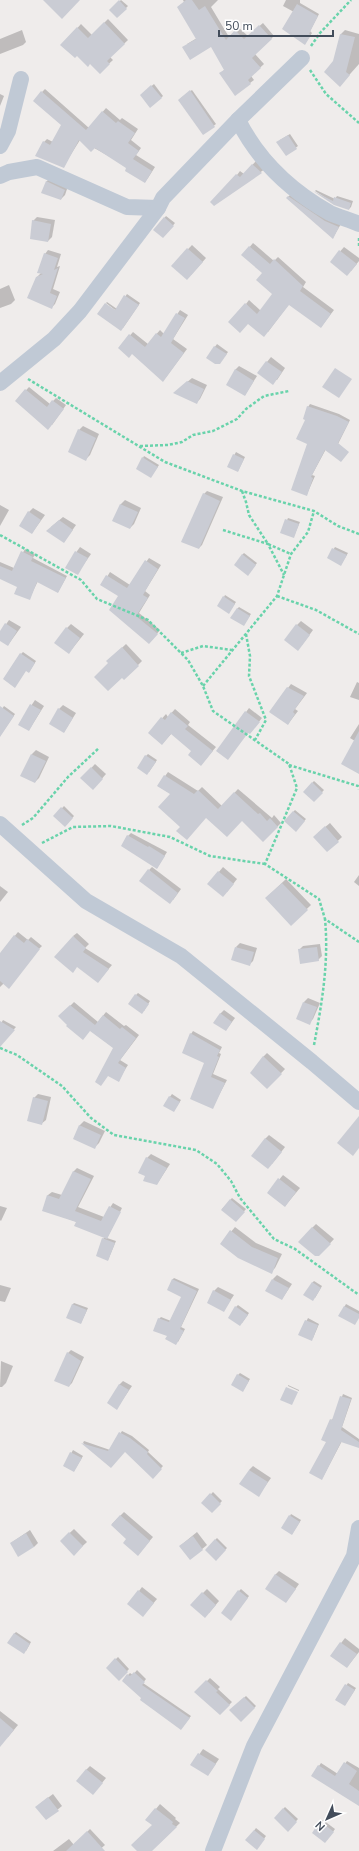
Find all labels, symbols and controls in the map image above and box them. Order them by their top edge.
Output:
scale bar [219,12,333,38]
text: 50 m [225,18,253,34]
north arrow [307,1799,347,1839]
text: N [312,1818,328,1834]

